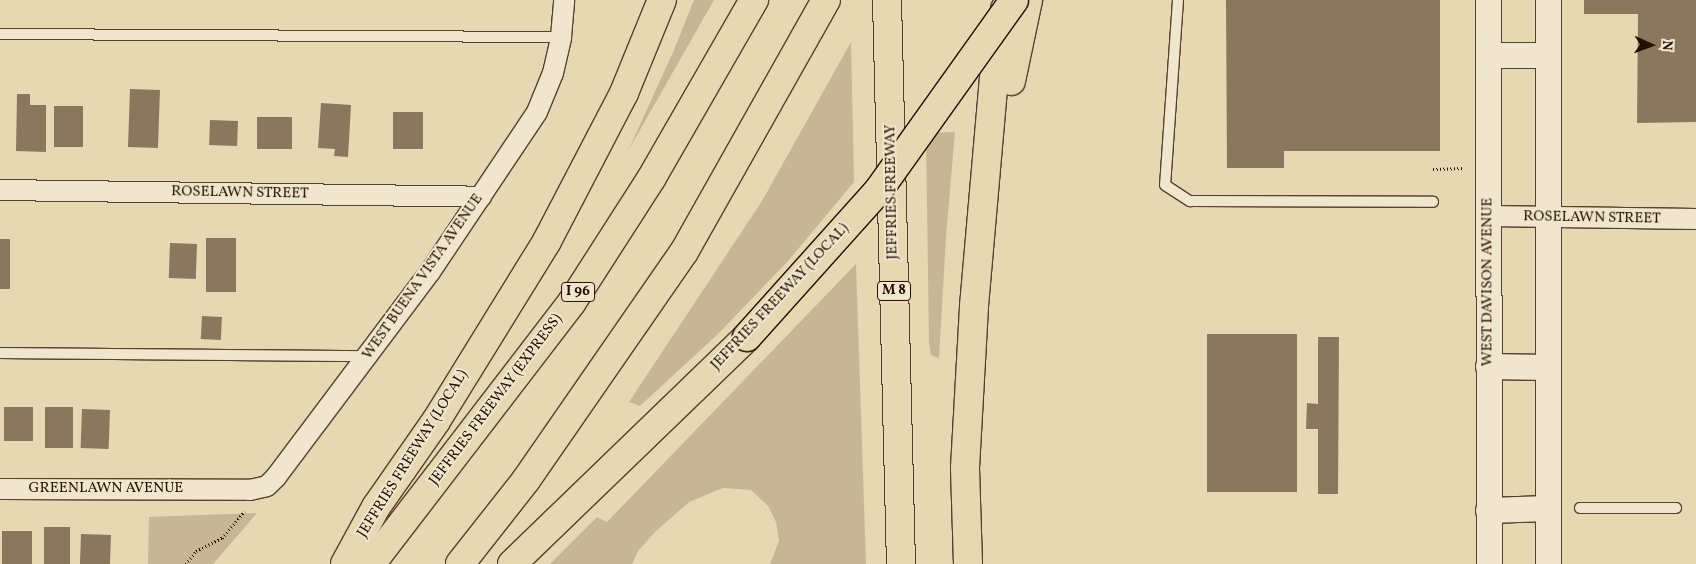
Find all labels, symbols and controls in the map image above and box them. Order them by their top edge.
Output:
north arrow [1626,20,1676,70]
text: N [1657,40,1676,51]
street label: JEFFRIES FREEWAY [882,124,902,260]
street label: ROSELAWN STREET [171,183,309,203]
street label: WEST BUENA VISTA AVENUE [359,190,487,364]
street label: WEST DAVISON AVENUE [1479,197,1497,367]
street label: ROSELAWN STREET [1523,208,1661,228]
street label: JEFFRIES FREEWAY (LOCAL) [707,220,853,374]
road number: I 96 [560,280,596,304]
road number: M 8 [876,280,912,302]
street label: JEFFRIES FREEWAY (EXPRESS) [425,311,567,489]
street label: JEFFRIES FREEWAY (LOCAL) [354,367,472,541]
street label: GREENLAWN AVENUE [29,480,183,498]

